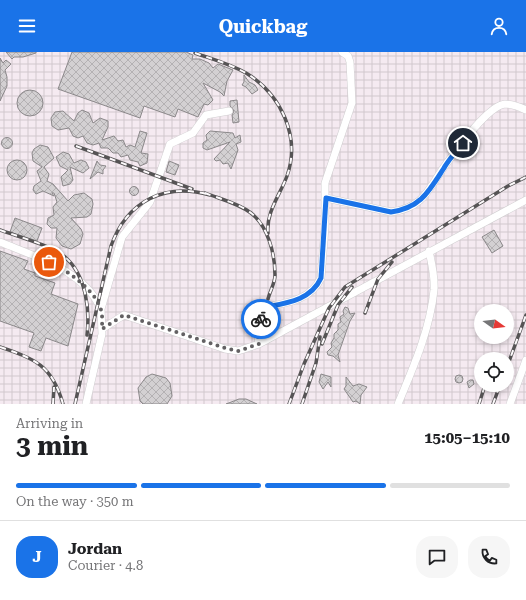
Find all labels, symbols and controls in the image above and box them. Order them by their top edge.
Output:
icon: menu [16,15,38,37]
icon: person [488,15,510,37]
text: Quickbag [219,16,307,37]
pin [446,126,480,160]
icon: home [452,132,474,154]
pin [32,245,66,279]
icon: bag [38,251,60,273]
courier [241,299,281,339]
north arrow [474,304,514,344]
map controls [474,304,514,392]
icon: bike [250,308,272,330]
button: locate [474,352,514,392]
text: Arriving in [16,416,83,431]
text: 15:05–15:10 [424,429,510,447]
text: 3 min [16,431,88,461]
text: On the way · 350 m [16,494,133,509]
button: chat [416,536,458,578]
button: phone [468,536,510,578]
text: Jordan [68,540,122,558]
text: J [32,548,42,566]
text: Courier · 4.8 [68,558,143,573]

